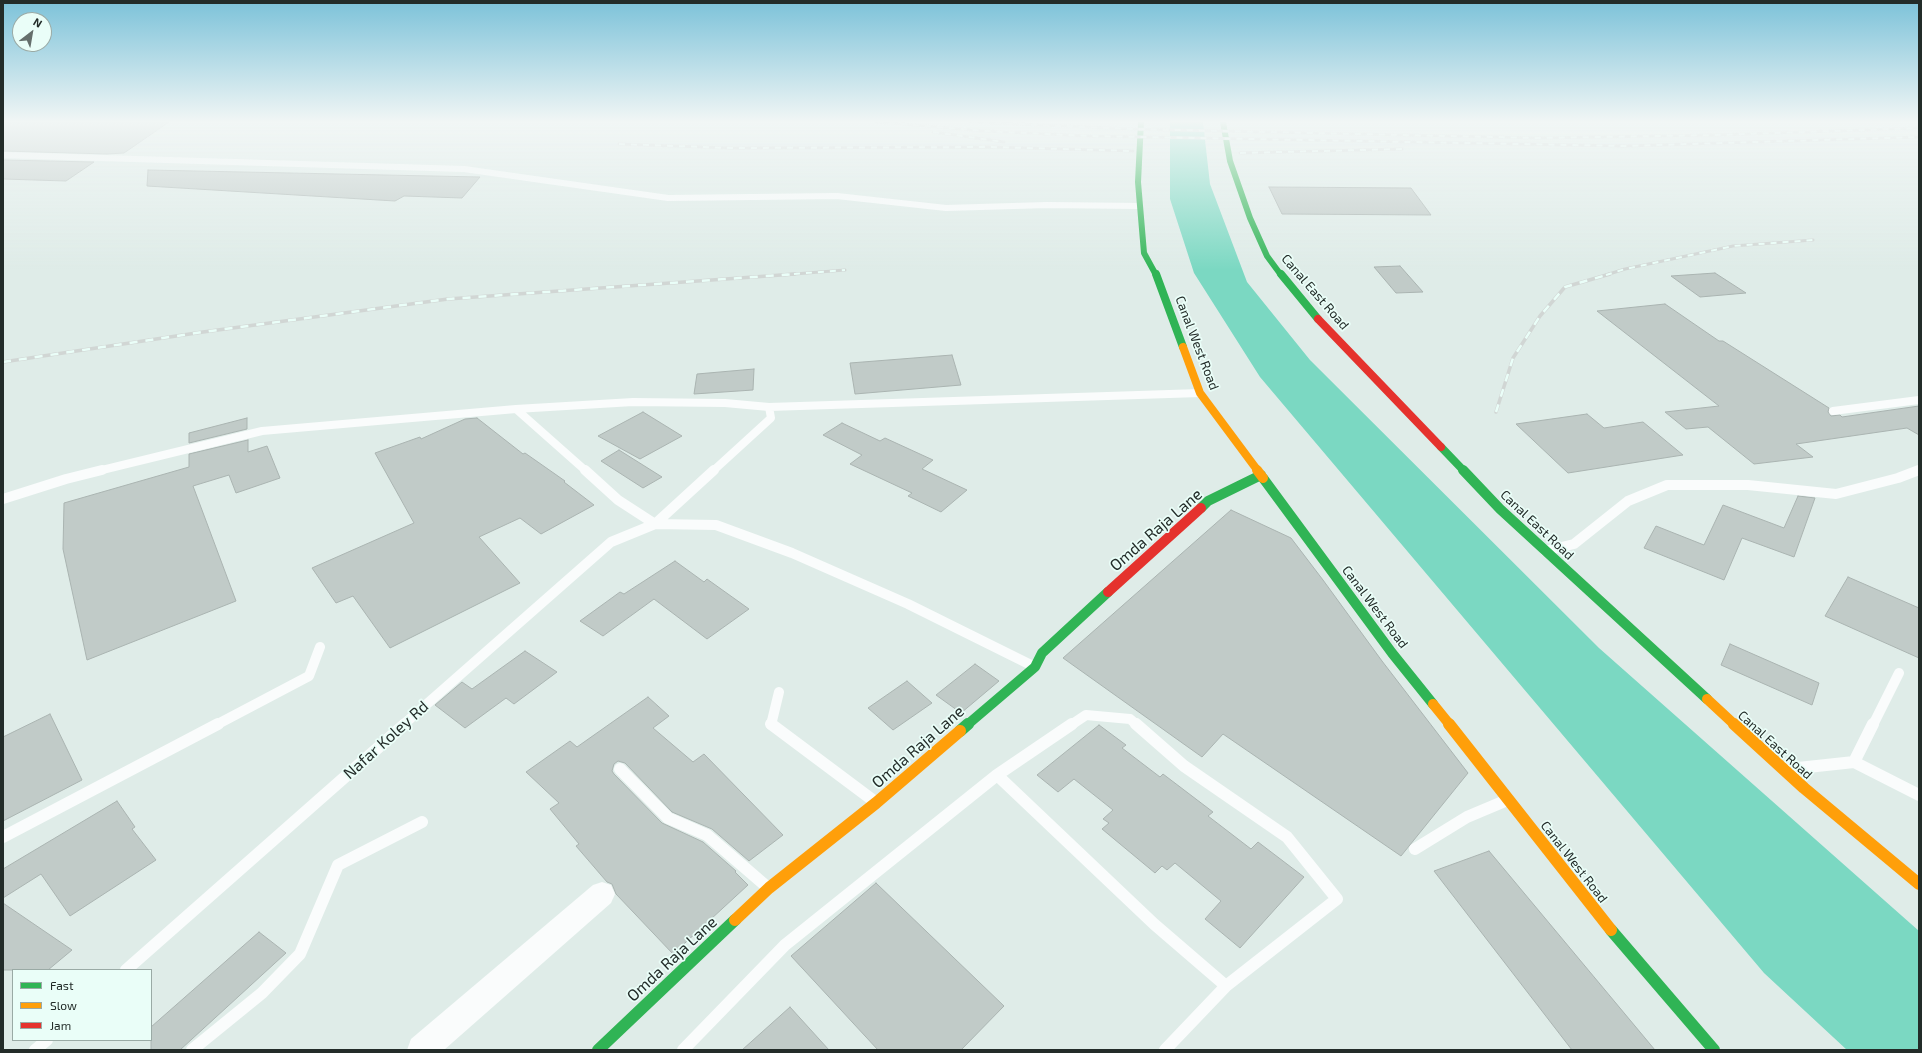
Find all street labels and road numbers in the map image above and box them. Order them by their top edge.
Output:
street label: Canal East Road [1278,251,1352,333]
street label: Canal West Road [1172,294,1222,392]
street label: Omda Raja Lane [1106,485,1206,575]
street label: Canal East Road [1497,487,1577,563]
street label: Canal West Road [1339,563,1411,651]
street label: Nafar Koley Rd [340,697,432,783]
street label: Omda Raja Lane [868,702,968,792]
street label: Canal East Road [1735,707,1815,783]
street label: Canal West Road [1537,818,1611,906]
street label: Omda Raja Lane [623,912,721,1006]

